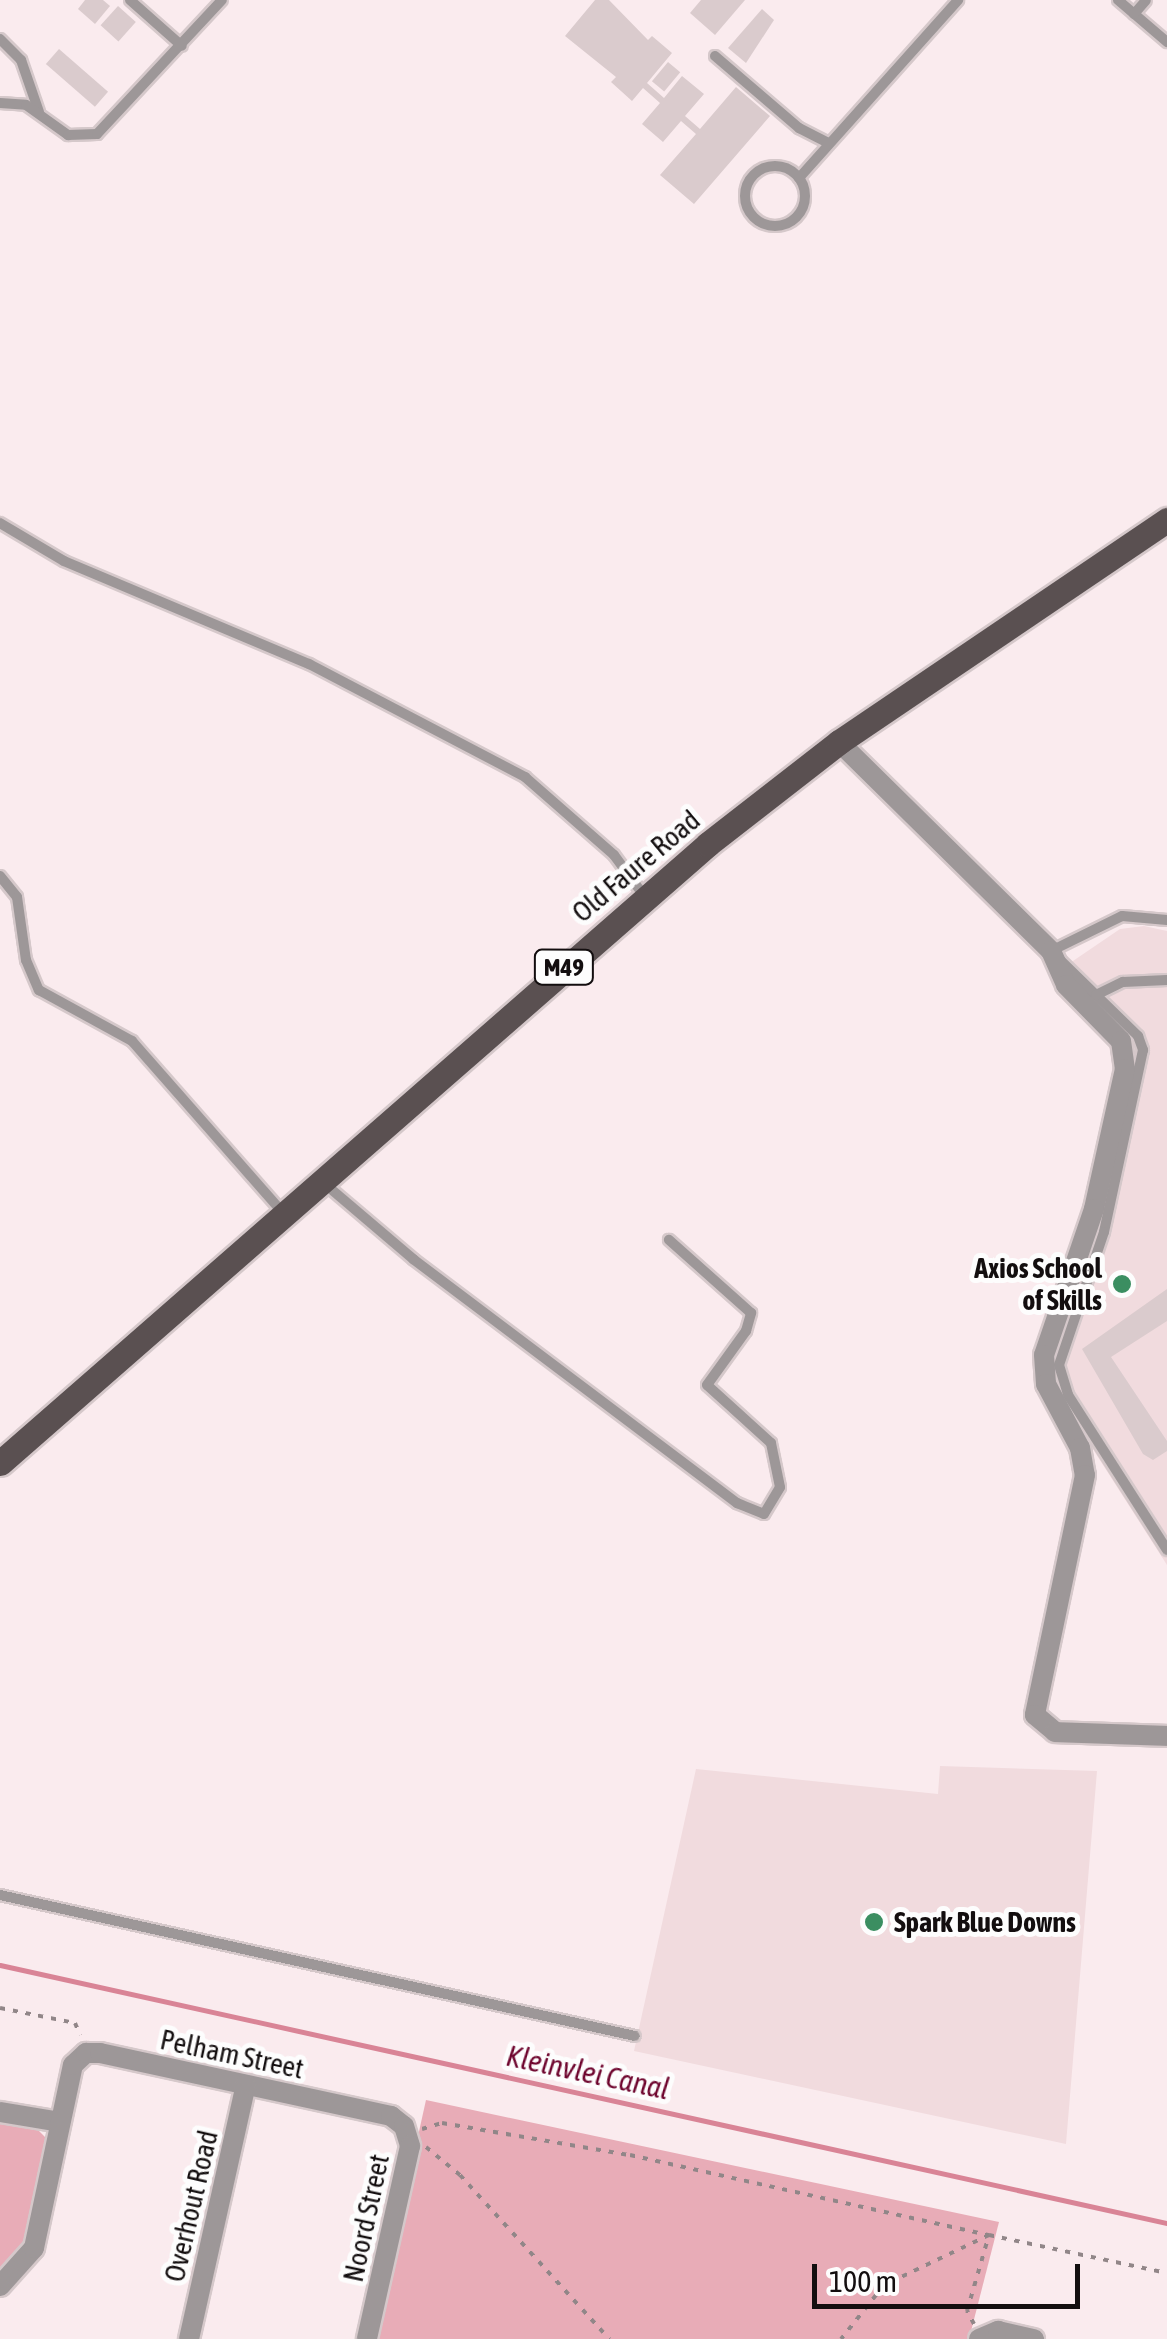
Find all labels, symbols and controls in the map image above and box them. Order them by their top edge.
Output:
street label: Old Faure Road [565,803,707,929]
road number: M49 [532,947,596,987]
place label: Axios School of Skills [974,1251,1102,1317]
marker: Axios School of Skills [1111,1273,1133,1295]
place label: Spark Blue Downs [894,1905,1076,1939]
marker: Spark Blue Downs [863,1911,885,1933]
street label: Pelham Street [157,2022,307,2086]
water label: Kleinvlei Canal [503,2037,673,2107]
street label: Overhout Road [157,2127,225,2285]
street label: Noord Street [336,2151,396,2285]
scale bar [817,2244,1084,2306]
text: 100 m [829,2264,897,2298]

